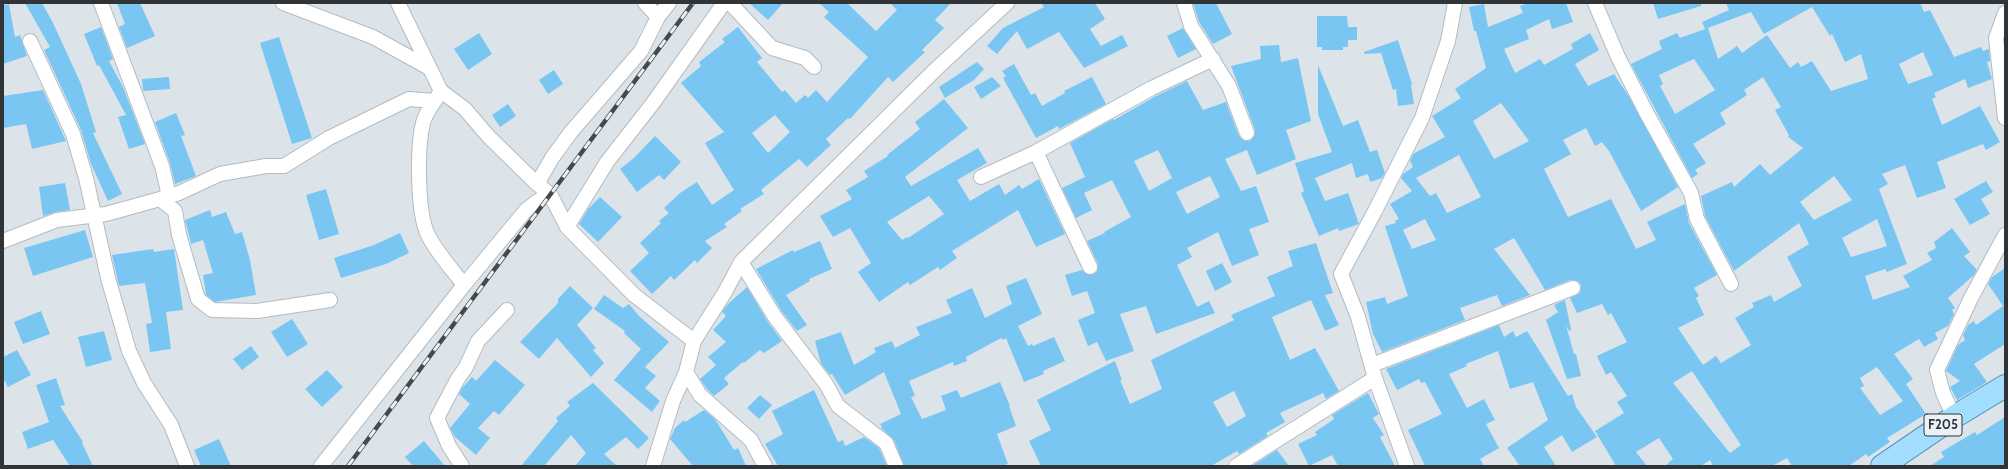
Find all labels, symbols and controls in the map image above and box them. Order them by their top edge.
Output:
road number: F205 [1924,414,1962,436]

